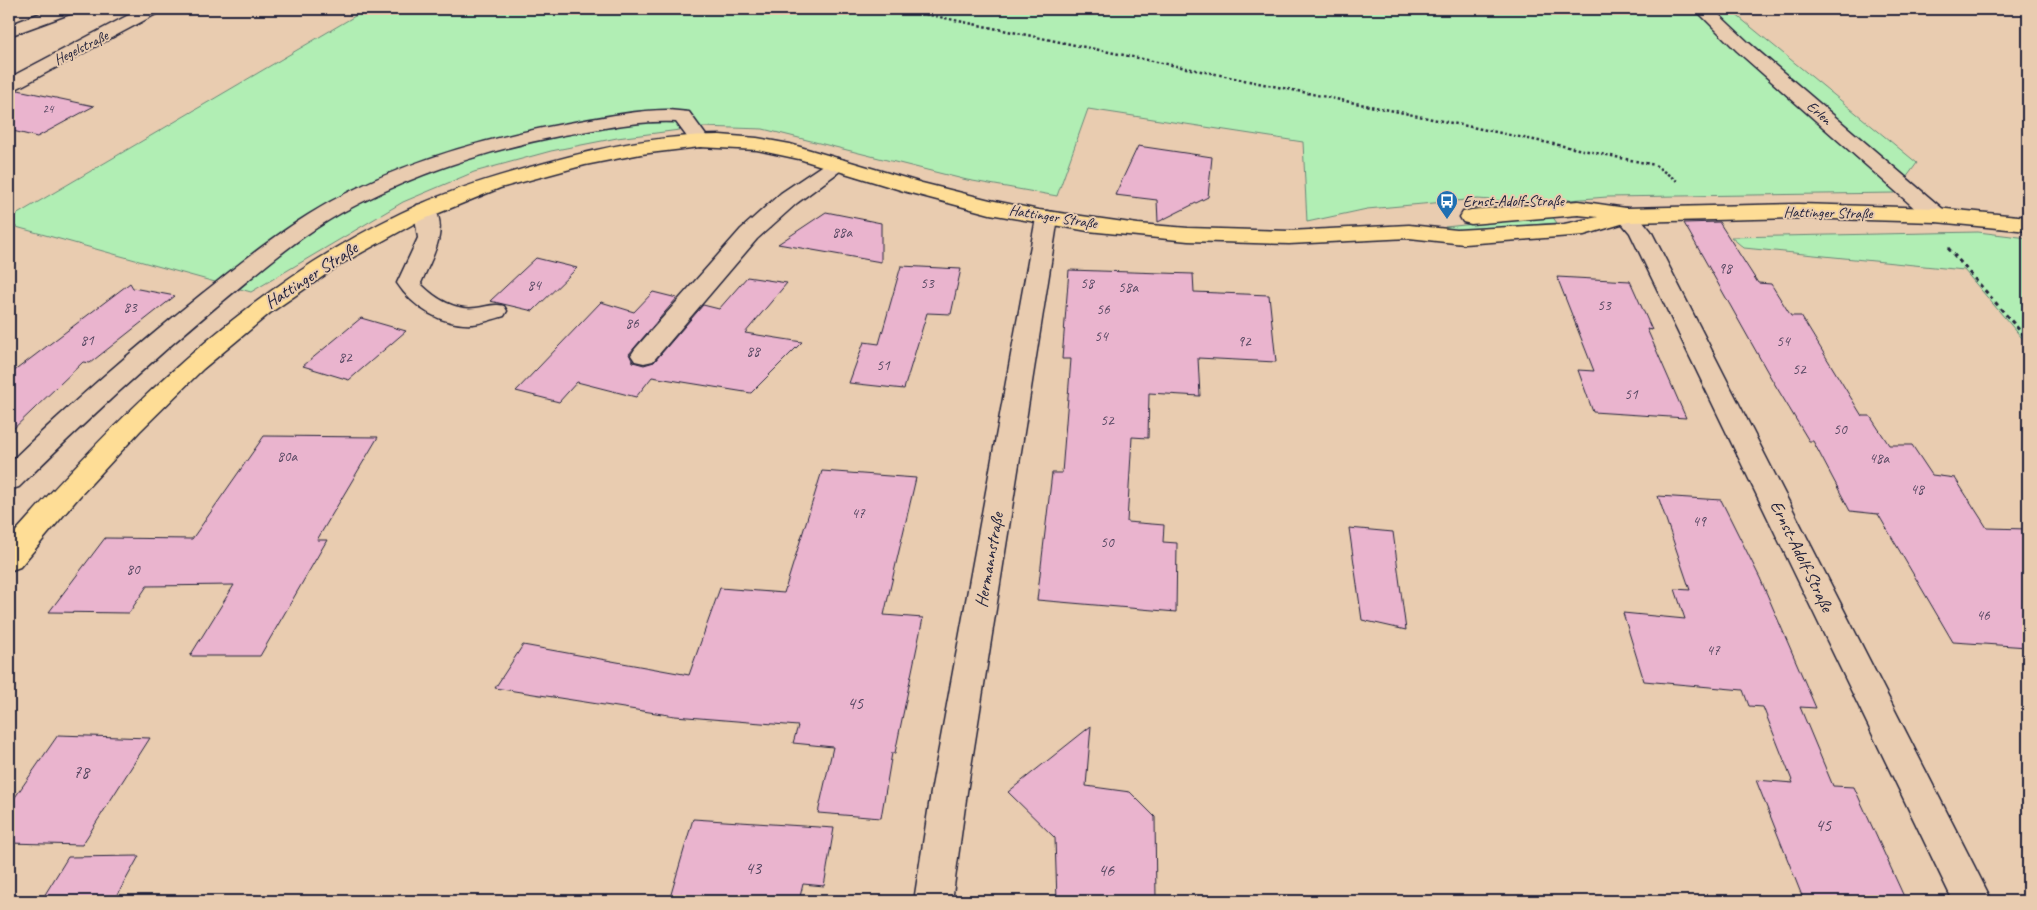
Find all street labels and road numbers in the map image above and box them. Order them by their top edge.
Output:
street label: Hegelstraße [51,26,112,70]
street label: Erlen [1802,97,1837,130]
street label: Hattinger Straße [1008,201,1099,233]
street label: Hattinger Straße [1783,203,1874,223]
street label: Hattinger Straße [260,236,363,313]
street label: Ernst-Adolf-Straße [1766,497,1839,616]
street label: Hermannstraße [970,510,1008,609]

